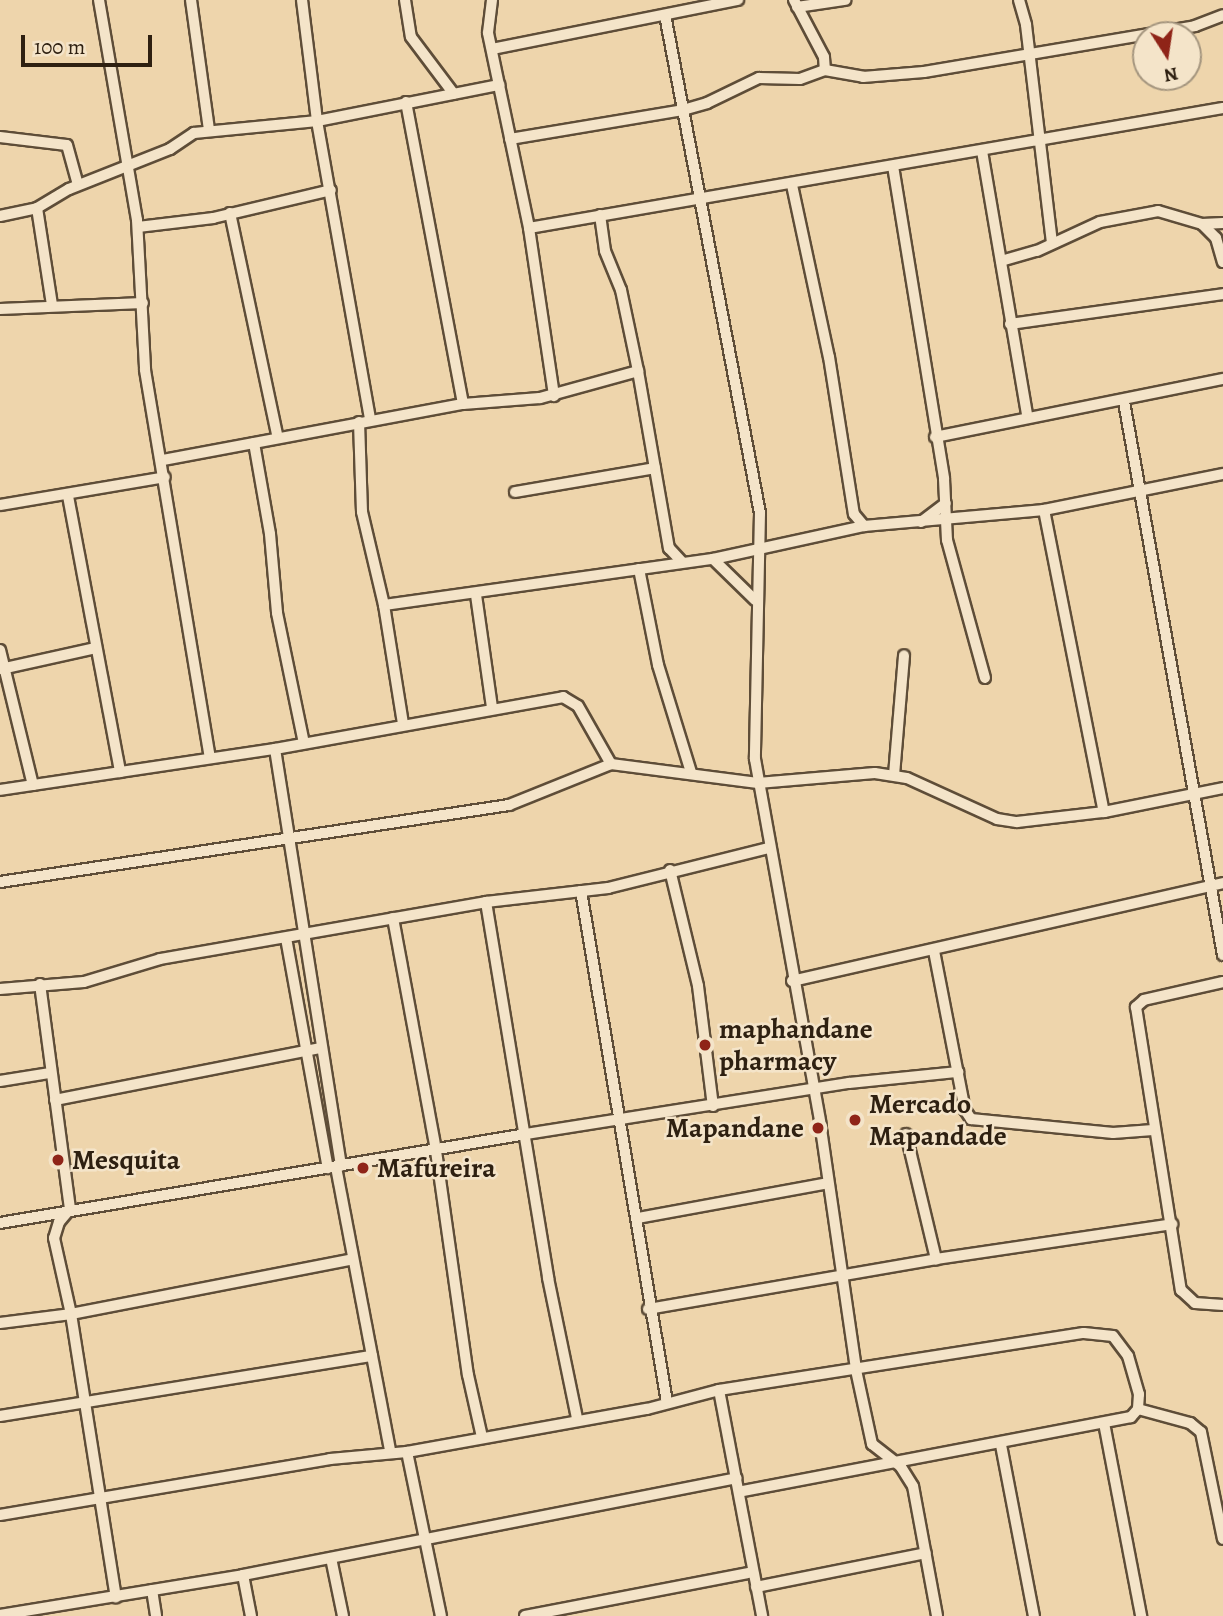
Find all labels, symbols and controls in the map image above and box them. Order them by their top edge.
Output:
scale bar [24,21,156,65]
north arrow [1132,21,1202,91]
text: 100 m [34,33,85,61]
text: N [1161,60,1180,89]
place label: maphandane pharmacy [719,1012,873,1078]
marker: maphandane pharmacy [697,1037,713,1053]
place label: Mercado Mapandade [869,1087,1007,1153]
place label: Mapandane [666,1111,804,1145]
marker: Mercado Mapandade [847,1112,863,1128]
marker: Mapandane [810,1120,826,1136]
place label: Mesquita [72,1143,180,1177]
place label: Mafureira [377,1151,496,1185]
marker: Mesquita [50,1152,66,1168]
marker: Mafureira [355,1160,371,1176]

